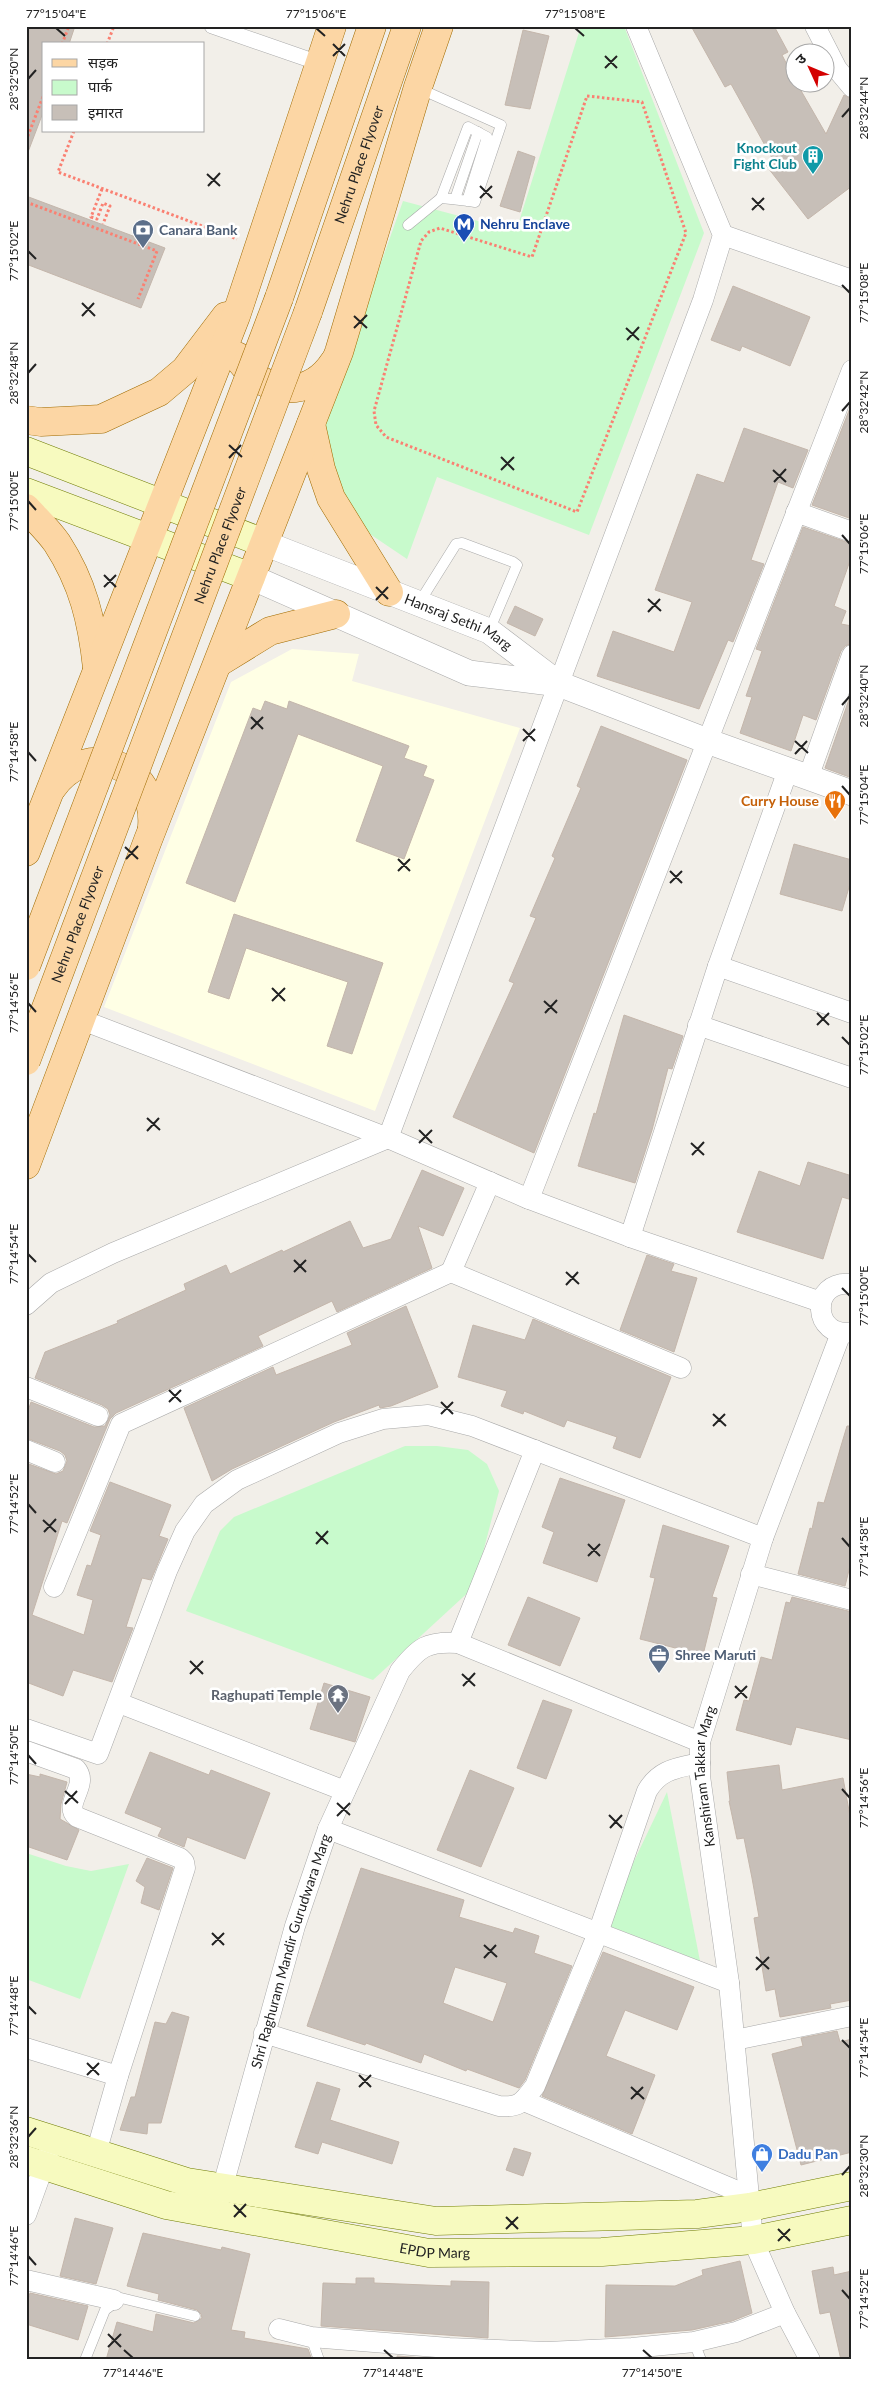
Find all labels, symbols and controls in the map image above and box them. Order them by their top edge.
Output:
text: 77°15'04"E [26,6,86,21]
text: 77°15'06"E [286,6,346,21]
text: 77°15'08"E [545,6,605,21]
legend [42,42,205,132]
north arrow [786,42,836,92]
text: 28°32'50"N [6,48,21,110]
text: उ [791,49,810,67]
text: सड़क [88,53,118,71]
text: पार्क [88,77,112,95]
text: 28°32'44"N [856,77,871,139]
text: इमारत [88,103,123,121]
street label: Nehru Place Flyover [330,103,387,226]
place label: Knockout Fight Club [733,139,798,172]
building icon: Knockout Fight Club [801,144,825,175]
metro station icon: Nehru Enclave [452,212,476,243]
place label: Nehru Enclave [480,215,571,232]
bank icon: Canara Bank [131,218,155,249]
text: 77°15'02"E [6,221,21,281]
place label: Canara Bank [159,221,238,238]
text: 77°15'08"E [856,263,871,323]
text: 28°32'48"N [6,342,21,404]
text: 28°32'42"N [856,371,871,433]
text: 77°15'00"E [6,471,21,531]
street label: Nehru Place Flyover [190,484,249,606]
text: 77°15'06"E [856,514,871,574]
street label: Hansraj Sethi Marg [402,590,516,654]
text: 28°32'40"N [856,665,871,727]
text: 77°14'58"E [6,722,21,782]
text: 77°15'04"E [856,765,871,825]
restaurant icon: Curry House [823,789,847,820]
place label: Curry House [741,792,820,809]
street label: Nehru Place Flyover [47,863,107,985]
text: 77°14'56"E [6,973,21,1033]
text: 77°15'02"E [856,1015,871,1075]
text: 77°14'54"E [6,1224,21,1284]
text: 77°15'00"E [856,1266,871,1326]
text: 77°14'52"E [6,1474,21,1534]
text: 77°14'58"E [856,1517,871,1577]
office icon: Shree Maruti [647,1643,671,1674]
place label: Shree Maruti [675,1646,756,1663]
temple icon: Raghupati Temple [326,1683,350,1714]
place label: Raghupati Temple [211,1686,323,1703]
street label: Kanshiram Takkar Marg [690,1704,719,1848]
text: 77°14'50"E [6,1725,21,1785]
text: 77°14'56"E [856,1768,871,1828]
street label: Shri Raghuram Mandir Gurudwara Marg [247,1831,334,2070]
text: 77°14'48"E [6,1976,21,2036]
text: 77°14'54"E [856,2018,871,2078]
text: 28°32'36"N [6,2106,21,2168]
text: 28°32'30"N [856,2135,871,2197]
shop icon: Dadu Pan [750,2142,774,2173]
place label: Dadu Pan [778,2145,838,2162]
text: 77°14'46"E [6,2226,21,2286]
street label: EPDP Marg [398,2239,470,2261]
text: 77°14'52"E [856,2269,871,2329]
text: 77°14'46"E [103,2365,163,2380]
text: 77°14'48"E [363,2365,423,2380]
text: 77°14'50"E [622,2365,682,2380]

